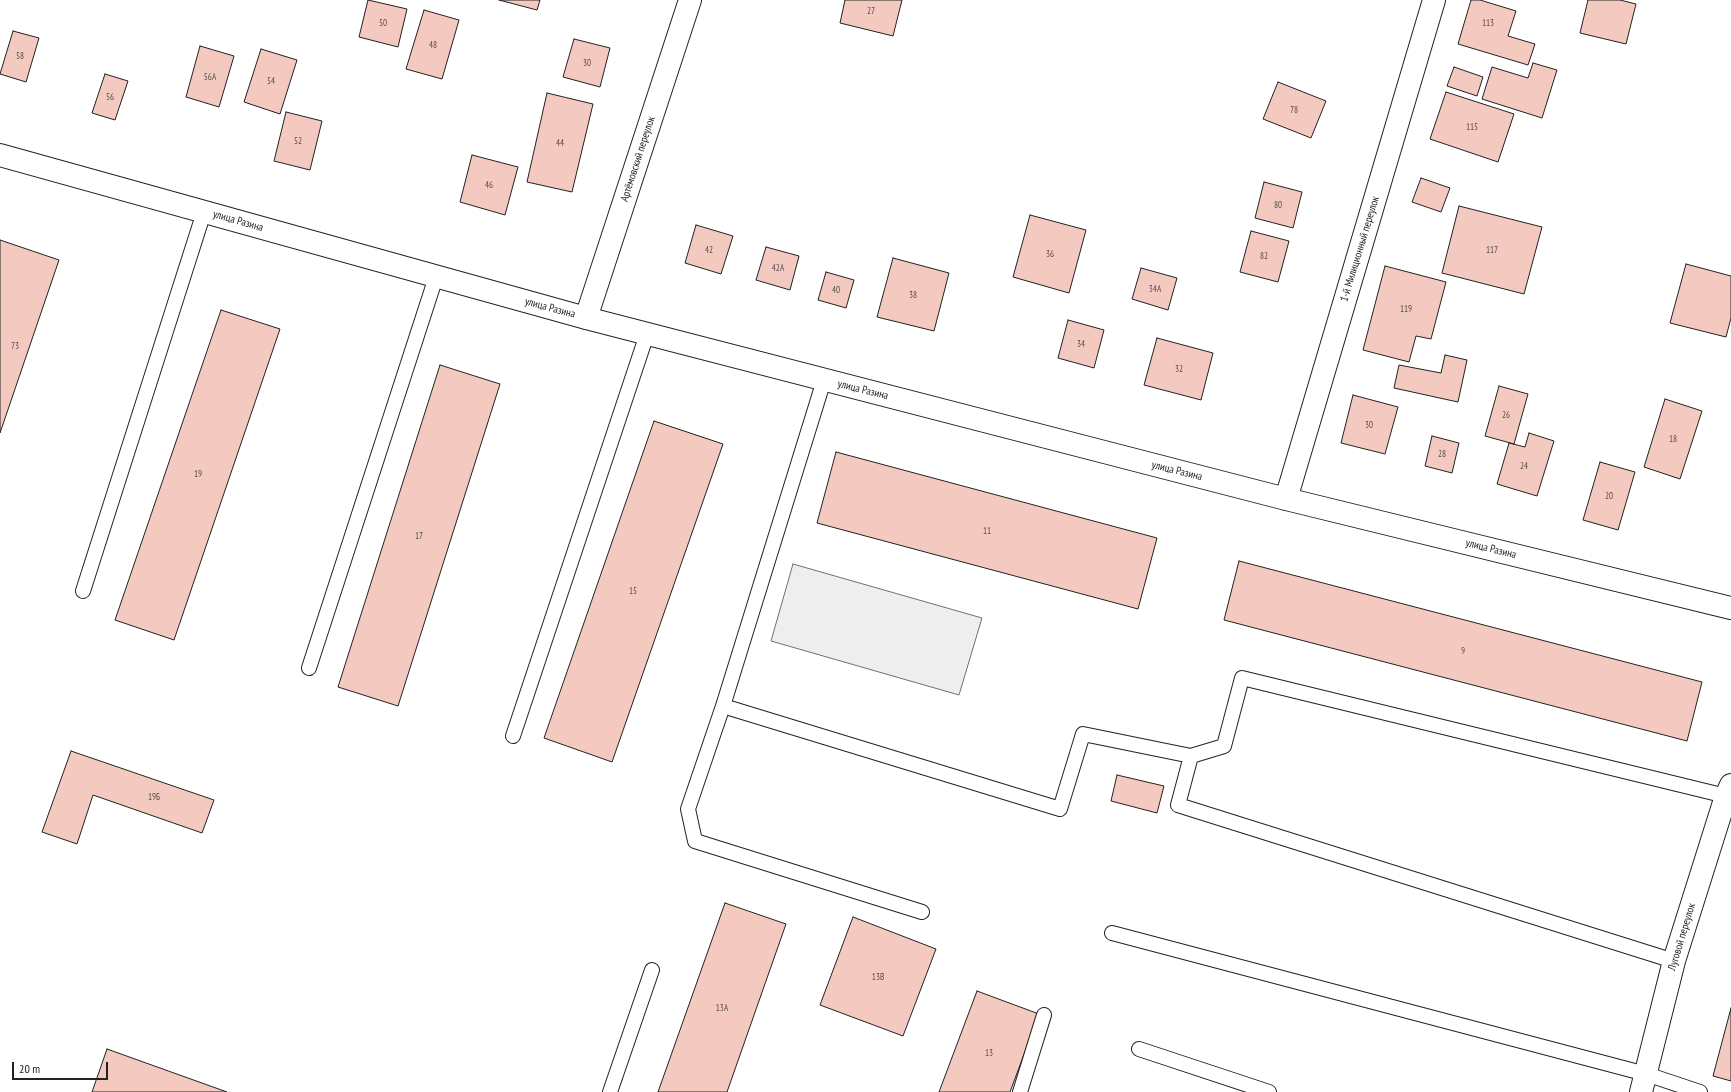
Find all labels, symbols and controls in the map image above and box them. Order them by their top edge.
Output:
house number: 27 [867,6,875,16]
house number: 50 [379,18,387,28]
house number: 113 [1482,18,1494,28]
house number: 48 [429,40,437,50]
house number: 58 [16,51,24,61]
house number: 30 [583,58,591,68]
house number: 56А [204,72,216,82]
house number: 54 [267,76,275,86]
house number: 56 [106,92,114,102]
house number: 78 [1290,105,1298,115]
street label: Артёмовский переулок [618,115,658,203]
house number: 115 [1466,122,1478,132]
house number: 52 [294,136,302,146]
house number: 44 [556,138,564,148]
house number: 46 [485,180,493,190]
street label: 1-й Милиционный переулок [1338,195,1382,303]
house number: 80 [1274,200,1282,210]
street label: улица Разина [211,208,265,234]
house number: 42 [705,245,713,255]
house number: 117 [1486,245,1498,255]
house number: 36 [1046,249,1054,259]
house number: 82 [1260,251,1268,261]
house number: 42А [772,263,784,273]
house number: 34А [1149,284,1161,294]
house number: 40 [832,285,840,295]
house number: 38 [909,290,917,300]
street label: улица Разина [523,295,577,321]
house number: 119 [1400,304,1412,314]
house number: 34 [1077,339,1085,349]
house number: 73 [11,341,19,351]
house number: 32 [1175,364,1183,374]
street label: улица Разина [836,377,890,403]
house number: 26 [1502,410,1510,420]
house number: 30 [1365,420,1373,430]
house number: 18 [1669,434,1677,444]
house number: 28 [1438,449,1446,459]
street label: улица Разина [1150,458,1204,484]
house number: 24 [1520,461,1528,471]
house number: 19 [194,469,202,479]
house number: 20 [1605,491,1613,501]
house number: 11 [983,526,991,536]
house number: 17 [415,531,423,541]
street label: улица Разина [1464,536,1518,562]
house number: 15 [629,586,637,596]
house number: 9 [1461,646,1465,656]
house number: 19Б [148,792,160,802]
street label: Луговой переулок [1665,902,1699,972]
house number: 13В [872,972,884,982]
house number: 13А [716,1003,728,1013]
house number: 13 [985,1048,993,1058]
scale bar [14,1054,110,1080]
text: 20 m [19,1061,40,1076]

